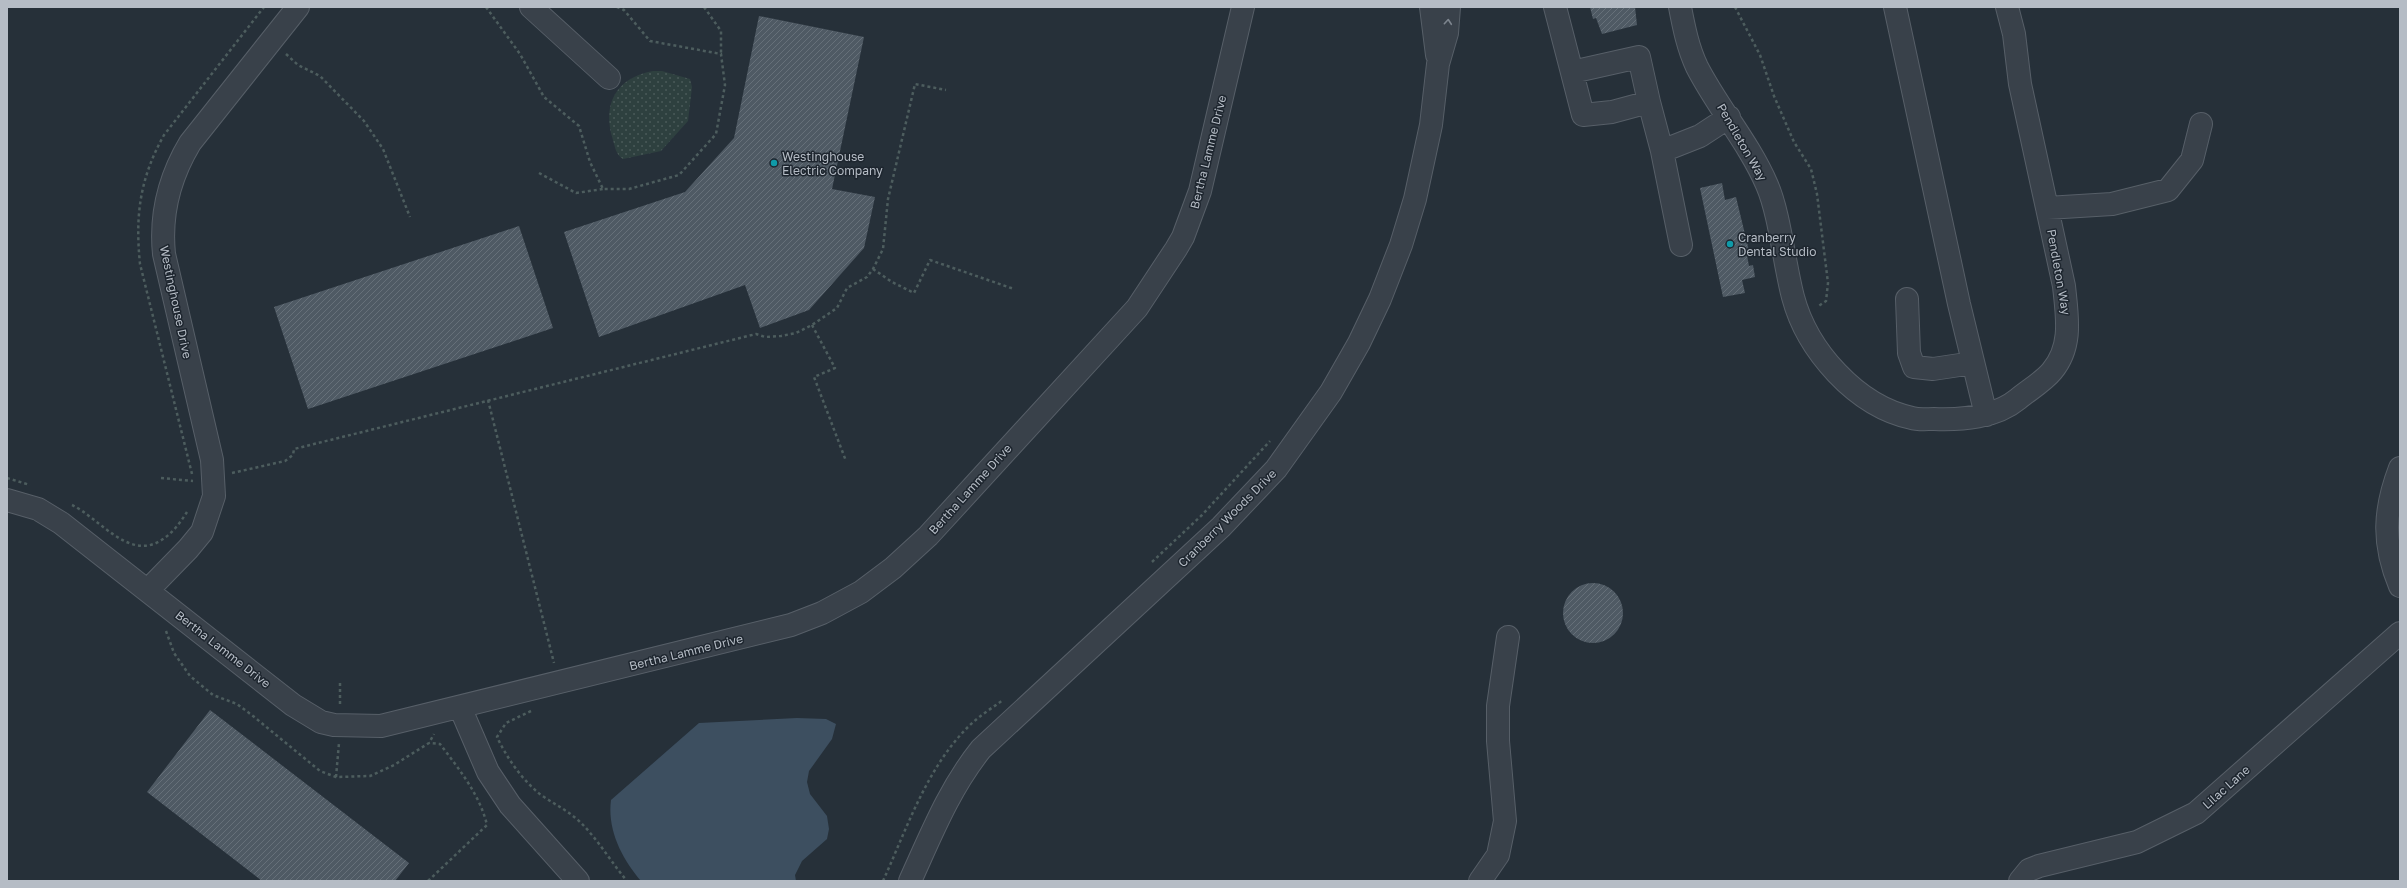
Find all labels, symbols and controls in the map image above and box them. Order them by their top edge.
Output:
one-way arrow [1443,19,1452,25]
street label: Bertha Lamme Drive [1187,94,1229,210]
street label: Pendleton Way [1714,101,1770,184]
place label: Westinghouse Electric Company [782,149,883,178]
marker: Westinghouse Electric Company [769,158,779,168]
street label: Pendleton Way [2044,228,2074,316]
place label: Cranberry Dental Studio [1738,230,1816,259]
marker: Cranberry Dental Studio [1725,239,1735,249]
street label: Westinghouse Drive [157,244,195,360]
street label: Bertha Lamme Drive [925,441,1015,537]
street label: Cranberry Woods Drive [1175,466,1279,570]
street label: Bertha Lamme Drive [172,607,274,691]
street label: Bertha Lamme Drive [628,631,744,673]
street label: Lilac Lane [2199,762,2253,812]

